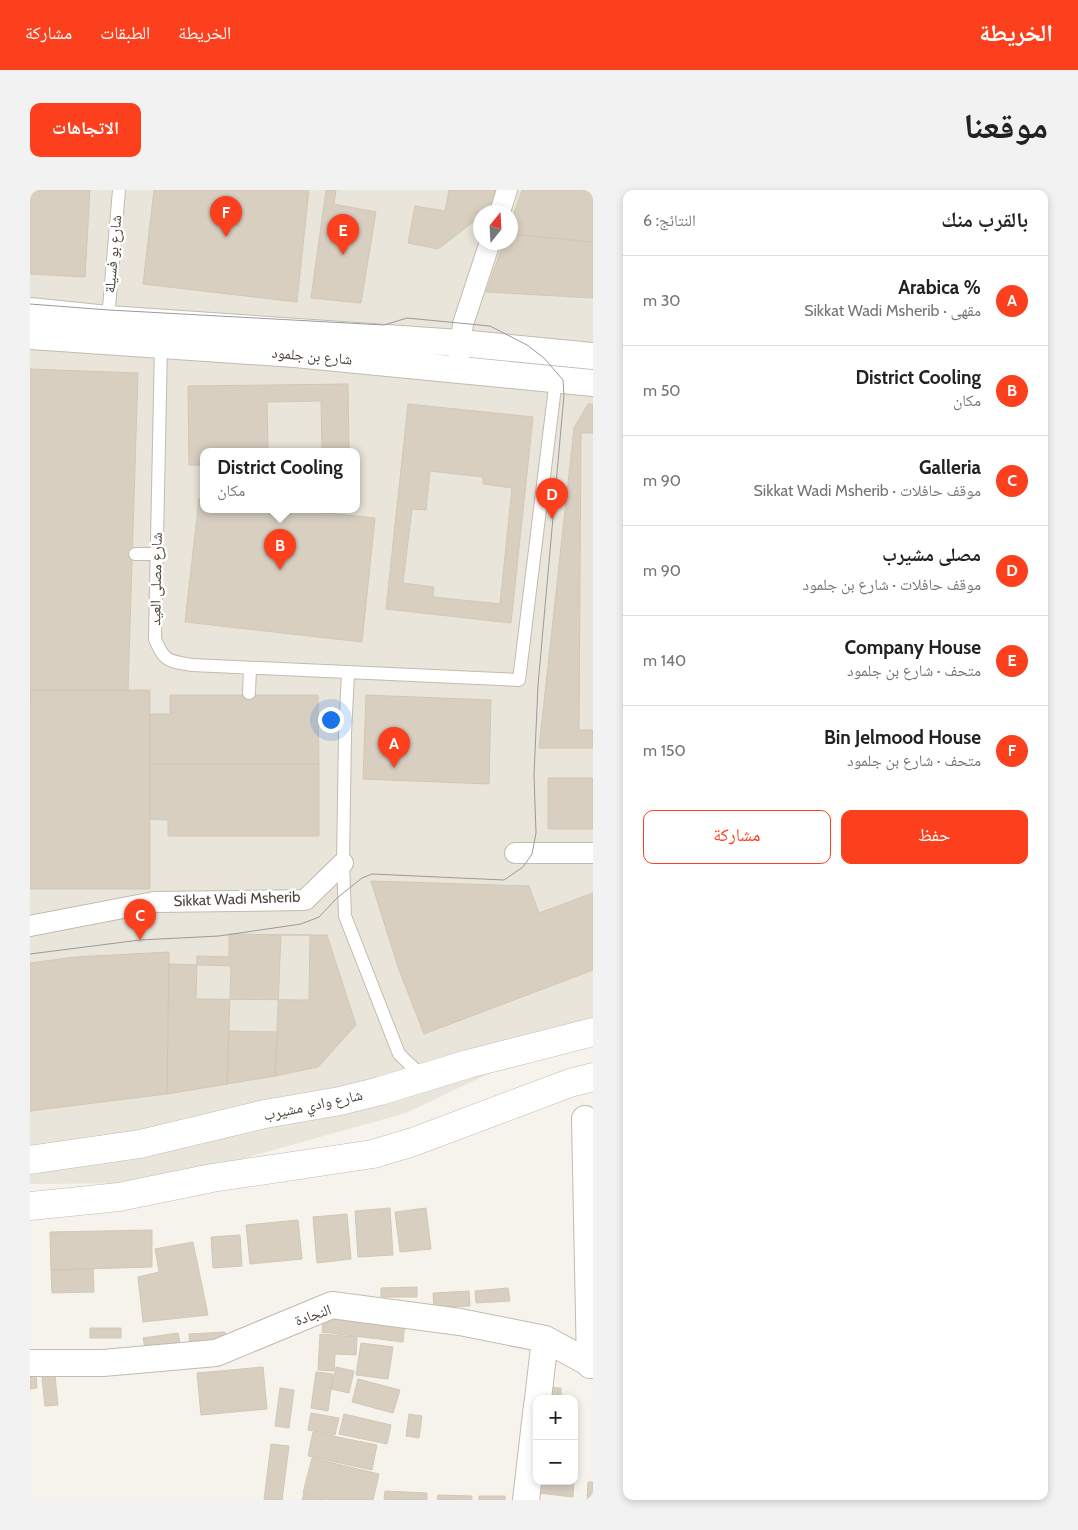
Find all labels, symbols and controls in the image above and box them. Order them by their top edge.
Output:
text: الخريطة [979,18,1053,47]
text: مشاركة [25,22,72,44]
text: الطبقات [100,22,150,44]
text: الخريطة [178,22,231,44]
button: الاتجاهات [30,103,141,157]
text: موقعنا [963,104,1048,147]
pin: F [210,196,242,237]
north arrow [473,205,518,250]
text: بالقرب منك [941,207,1028,232]
text: النتائج: 6 [643,211,696,230]
street label: شارع بو فسيلة [101,214,126,294]
pin: E [327,214,359,255]
text: % Arabica [898,276,981,299]
text: 30 m [643,291,680,310]
text: A [1007,291,1017,310]
text: مقهى · Sikkat Wadi Msherib [804,301,981,320]
street label: شارع بن جلمود [271,344,353,369]
text: District Cooling [855,366,981,389]
text: 50 m [643,381,680,400]
text: B [1007,381,1017,400]
text: مكان [953,391,981,410]
popup [200,448,360,513]
text: District Cooling [217,456,343,479]
text: Galleria [919,456,981,479]
text: 90 m [643,471,681,490]
text: C [1007,471,1017,490]
pin: D [536,478,568,519]
text: مكان [217,481,245,500]
text: موقف حافلات · Sikkat Wadi Msherib [754,481,981,500]
pin: B [264,529,296,570]
street label: شارع مصلى العيد [146,532,167,626]
text: مصلى مشيرب [882,543,981,566]
text: 90 m [643,561,681,580]
text: D [1006,561,1018,580]
text: موقف حافلات · شارع بن جلمود [803,575,981,594]
text: Company House [845,636,981,659]
text: 140 m [643,651,686,670]
text: E [1007,651,1017,670]
text: متحف · شارع بن جلمود [847,661,981,680]
your location [318,707,344,733]
text: Bin Jelmood House [824,726,981,749]
pin: A [378,727,410,768]
text: 150 m [643,741,686,760]
text: F [1008,741,1016,760]
text: متحف · شارع بن جلمود [847,751,981,770]
button: مشاركة [643,810,831,864]
button: حفظ [841,810,1028,864]
street label: Sikkat Wadi Msherib [173,888,301,910]
pin: C [124,899,156,940]
street label: شارع وادي مشيرب [262,1086,365,1127]
street label: النجادة [292,1300,334,1330]
map controls [533,1395,578,1485]
button: + [533,1395,578,1440]
button: − [533,1440,578,1485]

